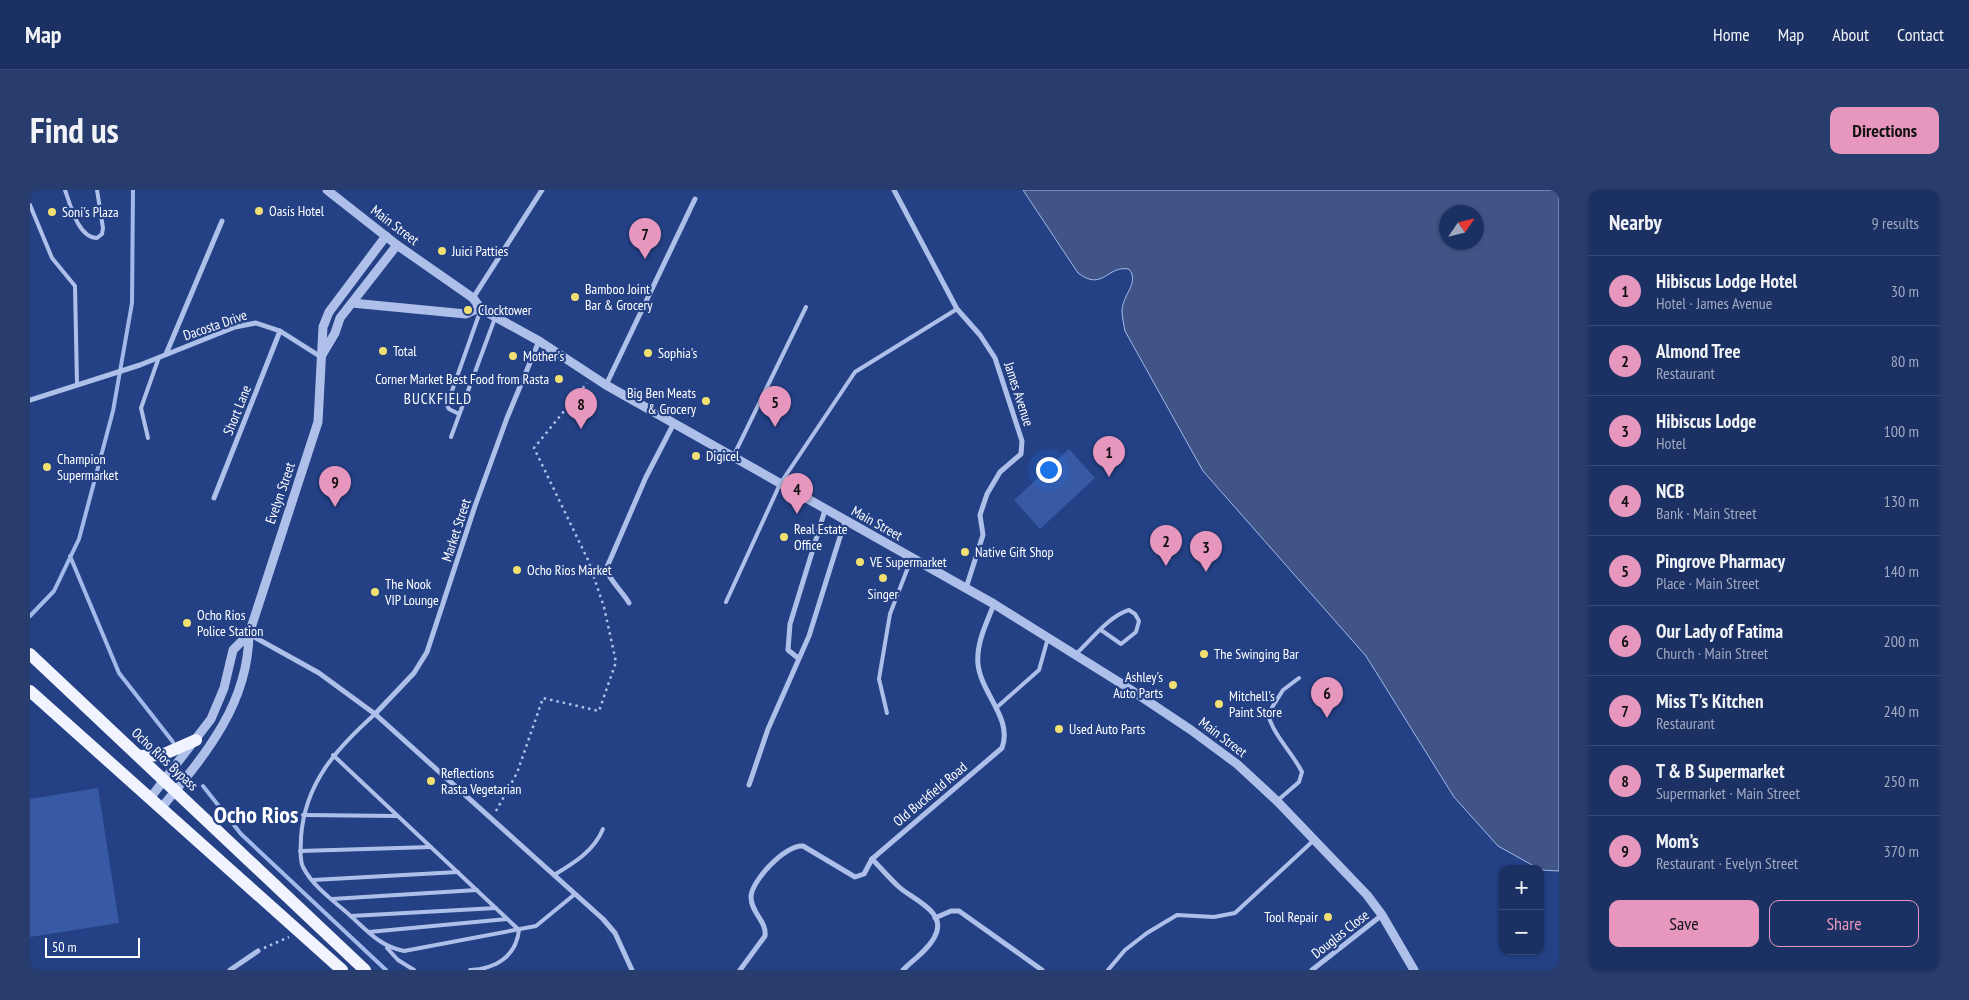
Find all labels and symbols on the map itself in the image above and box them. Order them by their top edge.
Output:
street label: Main Street [367,201,423,249]
place label: Oasis Hotel [269,202,325,220]
place label: Soni's Plaza [62,203,119,221]
marker: Oasis Hotel [253,205,265,217]
north arrow [1439,205,1484,250]
marker: Soni's Plaza [46,206,58,218]
pin: 7 [629,218,661,259]
place label: Juici Patties [451,242,509,260]
marker: Juici Patties [436,245,448,257]
place label: Bamboo Joint Bar & Grocery [585,280,653,314]
marker: Bamboo Joint Bar & Grocery [569,291,581,303]
place label: Clocktower [478,301,532,319]
marker: Clocktower [462,304,474,316]
street label: Dacosta Drive [181,306,249,344]
place label: Total [393,342,417,360]
place label: Sophia's [658,344,698,362]
marker: Total [377,345,389,357]
place label: Mother's [523,347,564,365]
marker: Sophia's [642,347,654,359]
marker: Mother's [507,350,519,362]
street label: James Avenue [1000,359,1038,429]
place label: Corner Market Best Food from Rasta [375,370,549,388]
marker: Corner Market Best Food from Rasta [553,373,565,385]
street label: Short Lane [219,382,255,438]
place label: Big Ben Meats & Grocery [627,384,697,418]
pin: 5 [759,386,791,427]
pin: 8 [565,388,597,429]
district label: BUCKFIELD [404,389,472,408]
marker: Big Ben Meats & Grocery [700,395,712,407]
pin: 1 [1093,436,1125,477]
place label: Digicel [706,447,740,465]
place label: Champion Supermarket [57,450,118,484]
marker: Digicel [690,450,702,462]
your location [1036,457,1062,483]
street label: Evelyn Street [261,460,299,526]
marker: Champion Supermarket [41,461,53,473]
pin: 9 [319,466,351,507]
pin: 4 [781,473,813,514]
street label: Market Street [437,496,475,564]
street label: Main Street [848,502,906,544]
place label: Real Estate Office [794,520,848,554]
pin: 2 [1150,525,1182,566]
marker: Real Estate Office [778,531,790,543]
pin: 3 [1190,531,1222,572]
place label: Native Gift Shop [975,543,1054,561]
marker: Native Gift Shop [959,546,971,558]
place label: VE Supermarket [869,553,947,571]
marker: VE Supermarket [854,556,866,568]
place label: Ocho Rios Market [527,561,612,579]
marker: Ocho Rios Market [511,564,523,576]
marker: Singer [877,572,889,584]
place label: The Nook VIP Lounge [384,575,439,609]
place label: Singer [868,585,899,603]
marker: The Nook VIP Lounge [369,586,381,598]
place label: Ocho Rios Police Station [197,606,263,640]
marker: Ocho Rios Police Station [181,617,193,629]
place label: The Swinging Bar [1214,645,1299,663]
marker: The Swinging Bar [1198,648,1210,660]
place label: Ashley's Auto Parts [1113,668,1163,702]
pin: 6 [1311,677,1343,718]
marker: Ashley's Auto Parts [1167,679,1179,691]
place label: Mitchell's Paint Store [1229,687,1282,721]
marker: Mitchell's Paint Store [1213,698,1225,710]
street label: Main Street [1195,713,1251,761]
place label: Used Auto Parts [1069,720,1145,738]
marker: Used Auto Parts [1053,723,1065,735]
street label: Ocho Rios Bypass [128,724,202,795]
street label: Old Buckfield Road [889,758,971,830]
place label: Reflections Rasta Vegetarian [441,764,522,798]
marker: Reflections Rasta Vegetarian [425,775,437,787]
district label: Ocho Rios [214,799,298,830]
street label: Douglas Close [1308,906,1373,962]
place label: Tool Repair [1264,908,1318,926]
marker: Tool Repair [1322,911,1334,923]
scale bar [45,935,140,958]

